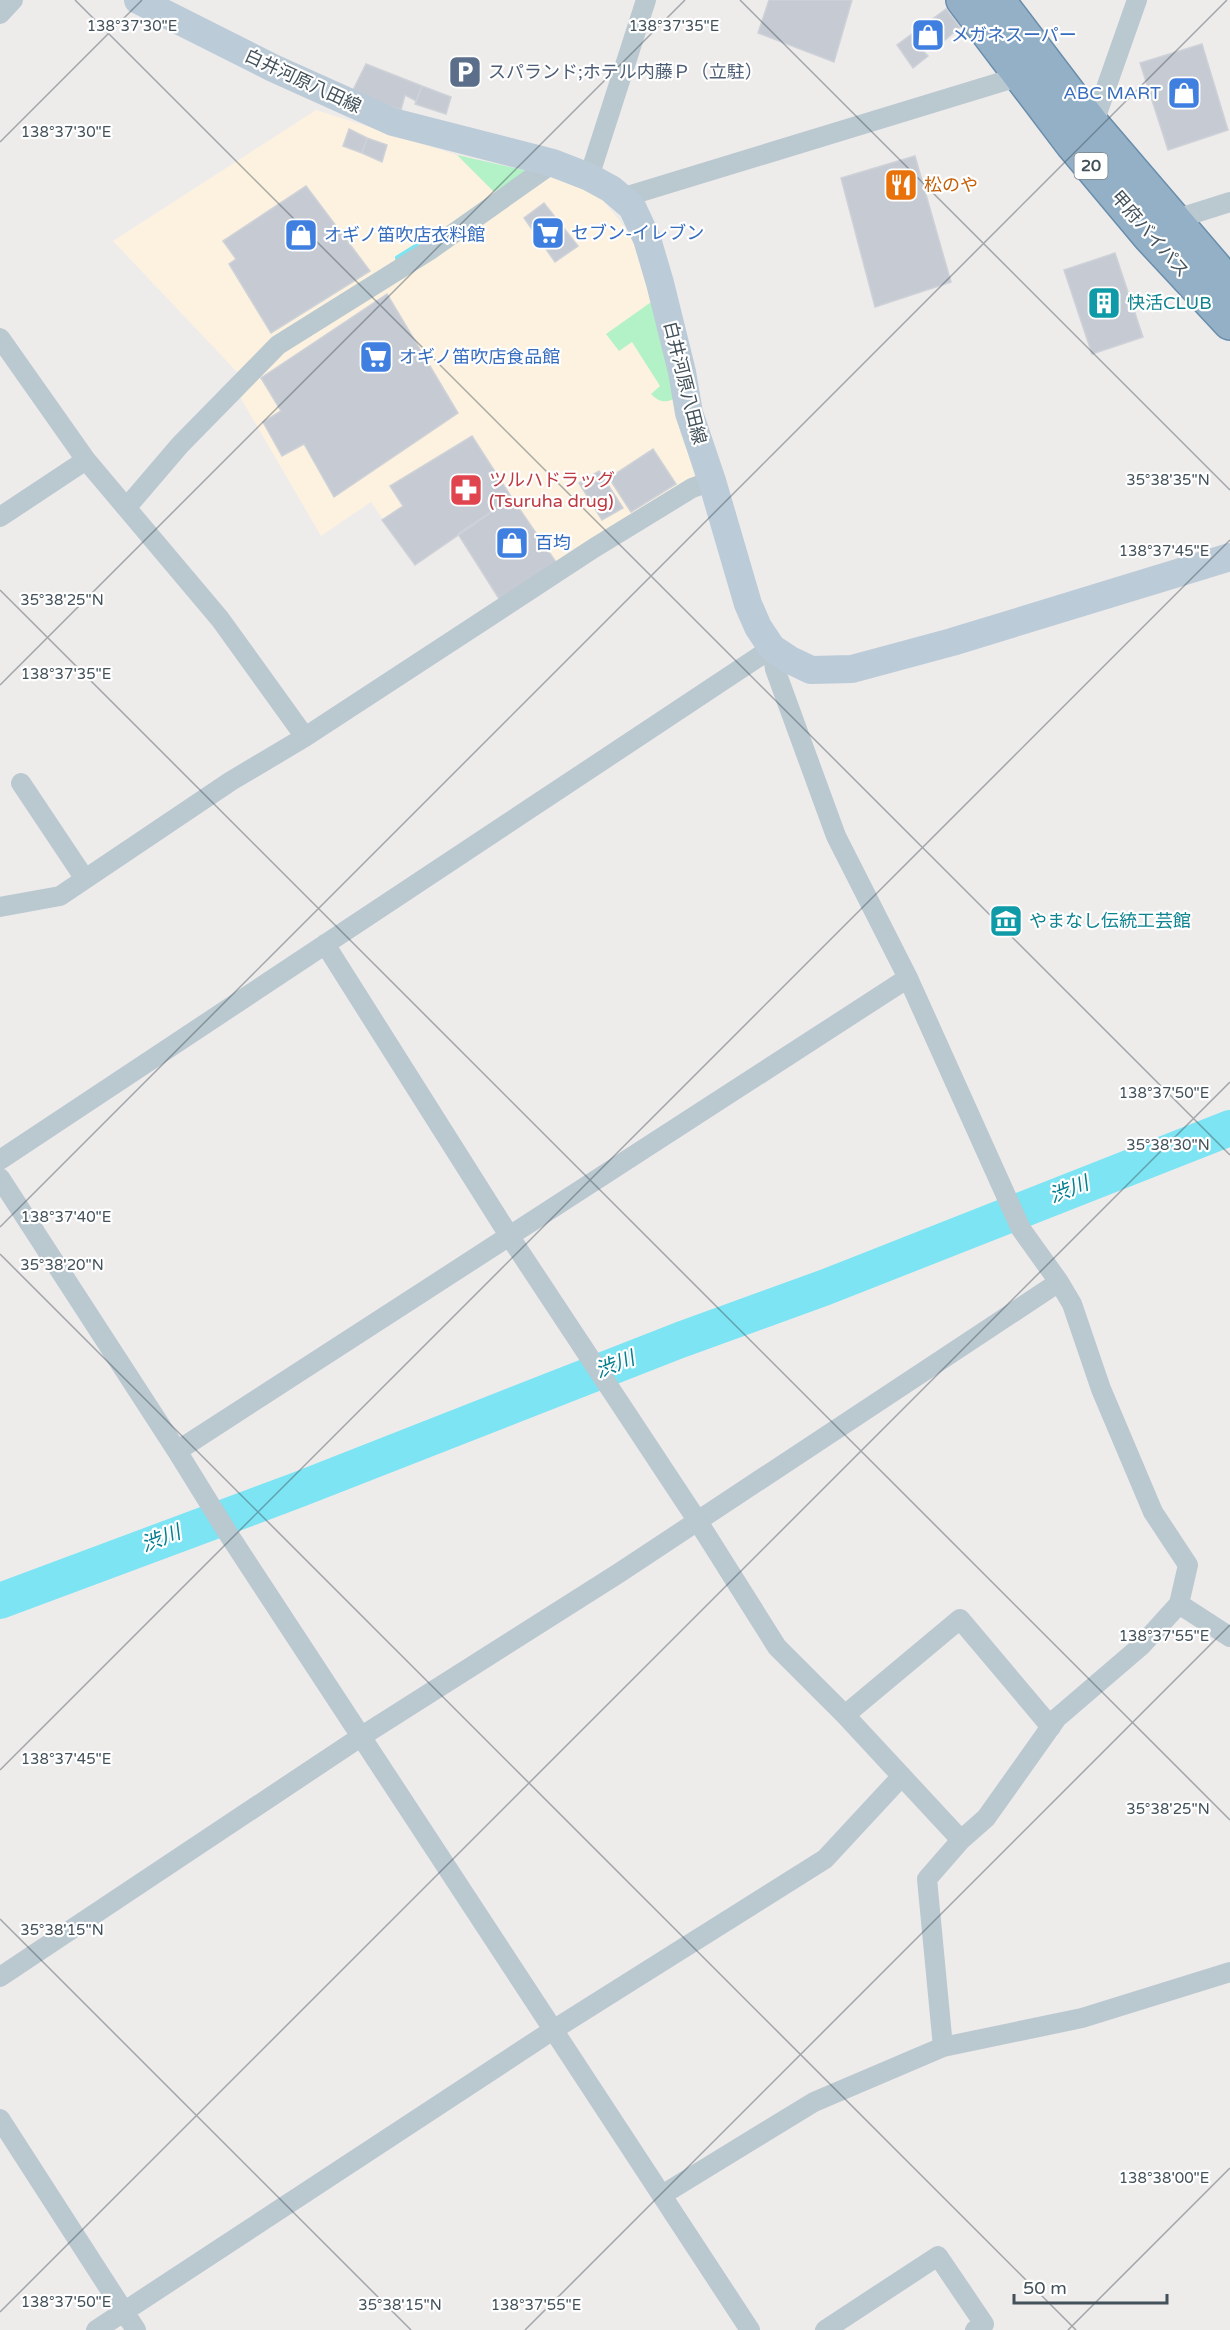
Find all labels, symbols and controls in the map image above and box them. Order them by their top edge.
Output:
text: 138°37'30"E [87,17,177,35]
text: 138°37'35"E [629,17,719,35]
shop icon: メガネスーパー [910,17,946,53]
place label: メガネスーパー [951,24,1077,46]
street label: 白井河原八田線 [241,44,365,118]
parking icon: スパランド;ホテル内藤Ｐ（立駐） [447,54,483,90]
place label: スパランド;ホテル内藤Ｐ（立駐） [488,61,763,83]
shop icon: ABC MART [1166,75,1202,111]
place label: ABC MART [1063,82,1161,104]
text: 138°37'30"E [21,123,111,141]
road number: 20 [1074,153,1108,179]
restaurant icon: 松のや [883,167,919,203]
place label: 松のや [924,174,978,196]
street label: 甲府バイパス [1106,186,1194,282]
supermarket icon: セブン-イレブン [530,215,566,251]
shop icon: オギノ笛吹店衣料館 [283,217,319,253]
place label: セブン-イレブン [571,222,704,244]
place label: オギノ笛吹店衣料館 [324,224,485,246]
building icon: 快活CLUB [1086,285,1122,321]
place label: 快活CLUB [1127,292,1212,314]
street label: 白井河原八田線 [659,319,711,447]
supermarket icon: オギノ笛吹店食品館 [358,339,394,375]
place label: オギノ笛吹店食品館 [399,346,560,368]
place label: ツルハドラッグ (Tsuruha drug) [489,469,615,512]
text: 35°38'35"N [1126,471,1210,489]
pharmacy icon: ツルハドラッグ (Tsuruha drug) [448,472,484,508]
shop icon: 百均 [494,525,530,561]
place label: 百均 [535,532,571,554]
text: 138°37'45"E [1119,542,1209,560]
text: 35°38'25"N [20,591,104,609]
text: 138°37'35"E [21,665,111,683]
museum icon: やまなし伝統工芸館 [988,903,1024,939]
place label: やまなし伝統工芸館 [1029,910,1191,932]
text: 138°37'50"E [1119,1084,1209,1102]
text: 35°38'30"N [1126,1136,1210,1154]
water label: 渋川 [1046,1171,1094,1208]
text: 138°37'40"E [21,1208,111,1226]
text: 35°38'20"N [20,1256,104,1274]
water label: 渋川 [592,1346,640,1383]
water label: 渋川 [138,1520,186,1557]
text: 138°37'55"E [1119,1627,1209,1645]
text: 138°37'45"E [21,1750,111,1768]
text: 35°38'25"N [1126,1800,1210,1818]
text: 35°38'15"N [20,1921,104,1939]
text: 138°38'00"E [1119,2169,1209,2187]
scale bar [1014,2267,1167,2305]
text: 50 m [1023,2277,1067,2299]
text: 138°37'50"E [21,2293,111,2311]
text: 35°38'15"N [358,2296,442,2314]
text: 138°37'55"E [491,2296,581,2314]

